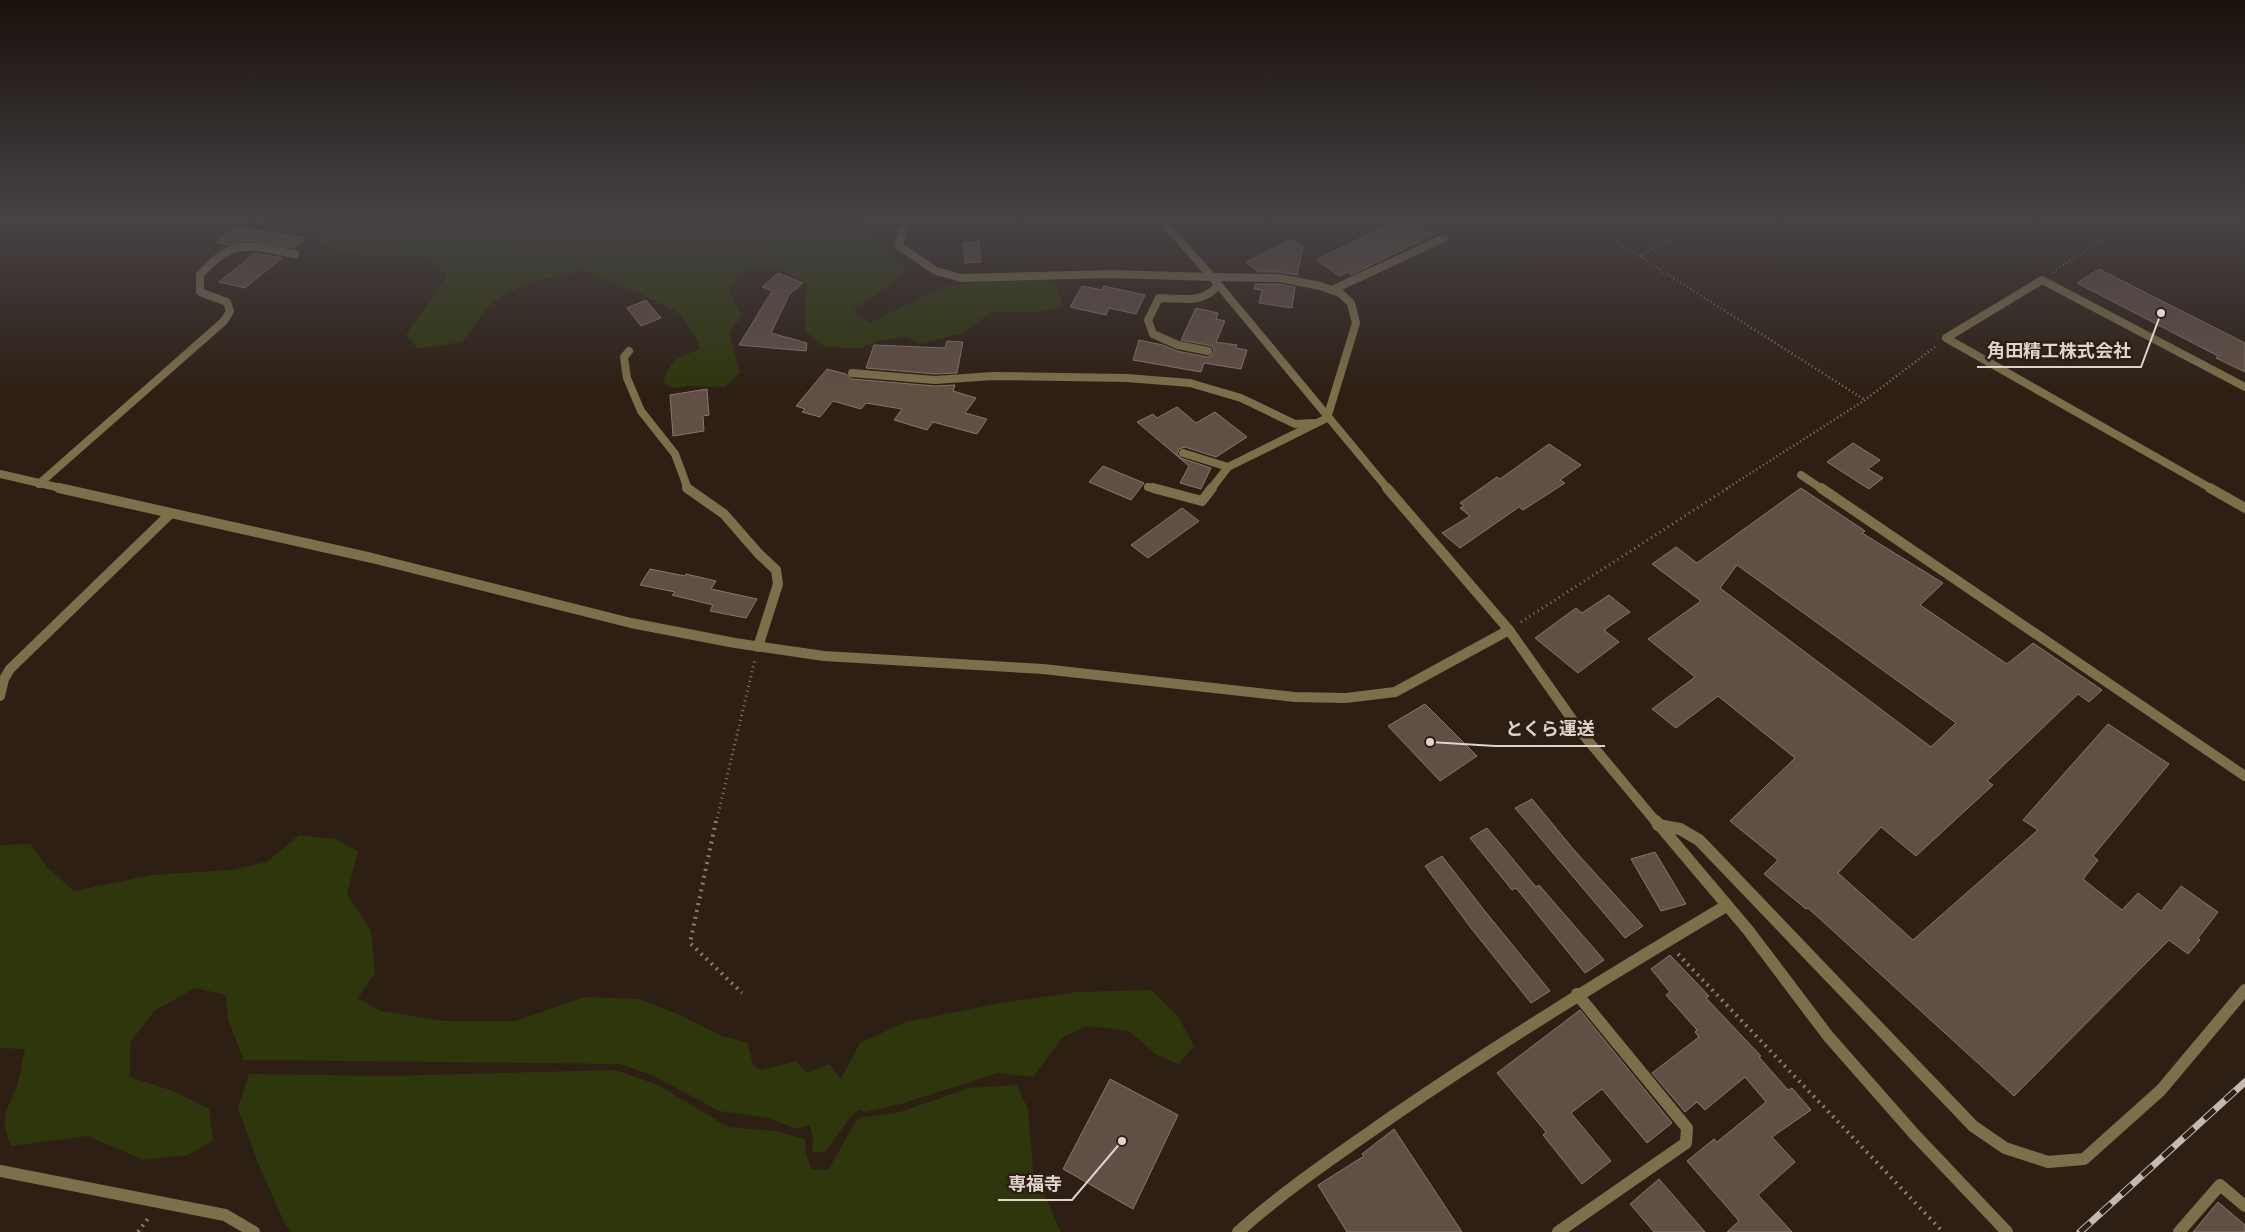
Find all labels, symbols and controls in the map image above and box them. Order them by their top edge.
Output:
callout: 角田精工株式会社 [1977,334,2141,367]
text: 角田精工株式会社 [1987,338,2131,365]
callout: とくら運送 [1495,713,1605,746]
text: とくら運送 [1505,716,1595,743]
callout: 専福寺 [998,1167,1072,1200]
text: 専福寺 [1008,1171,1062,1198]

